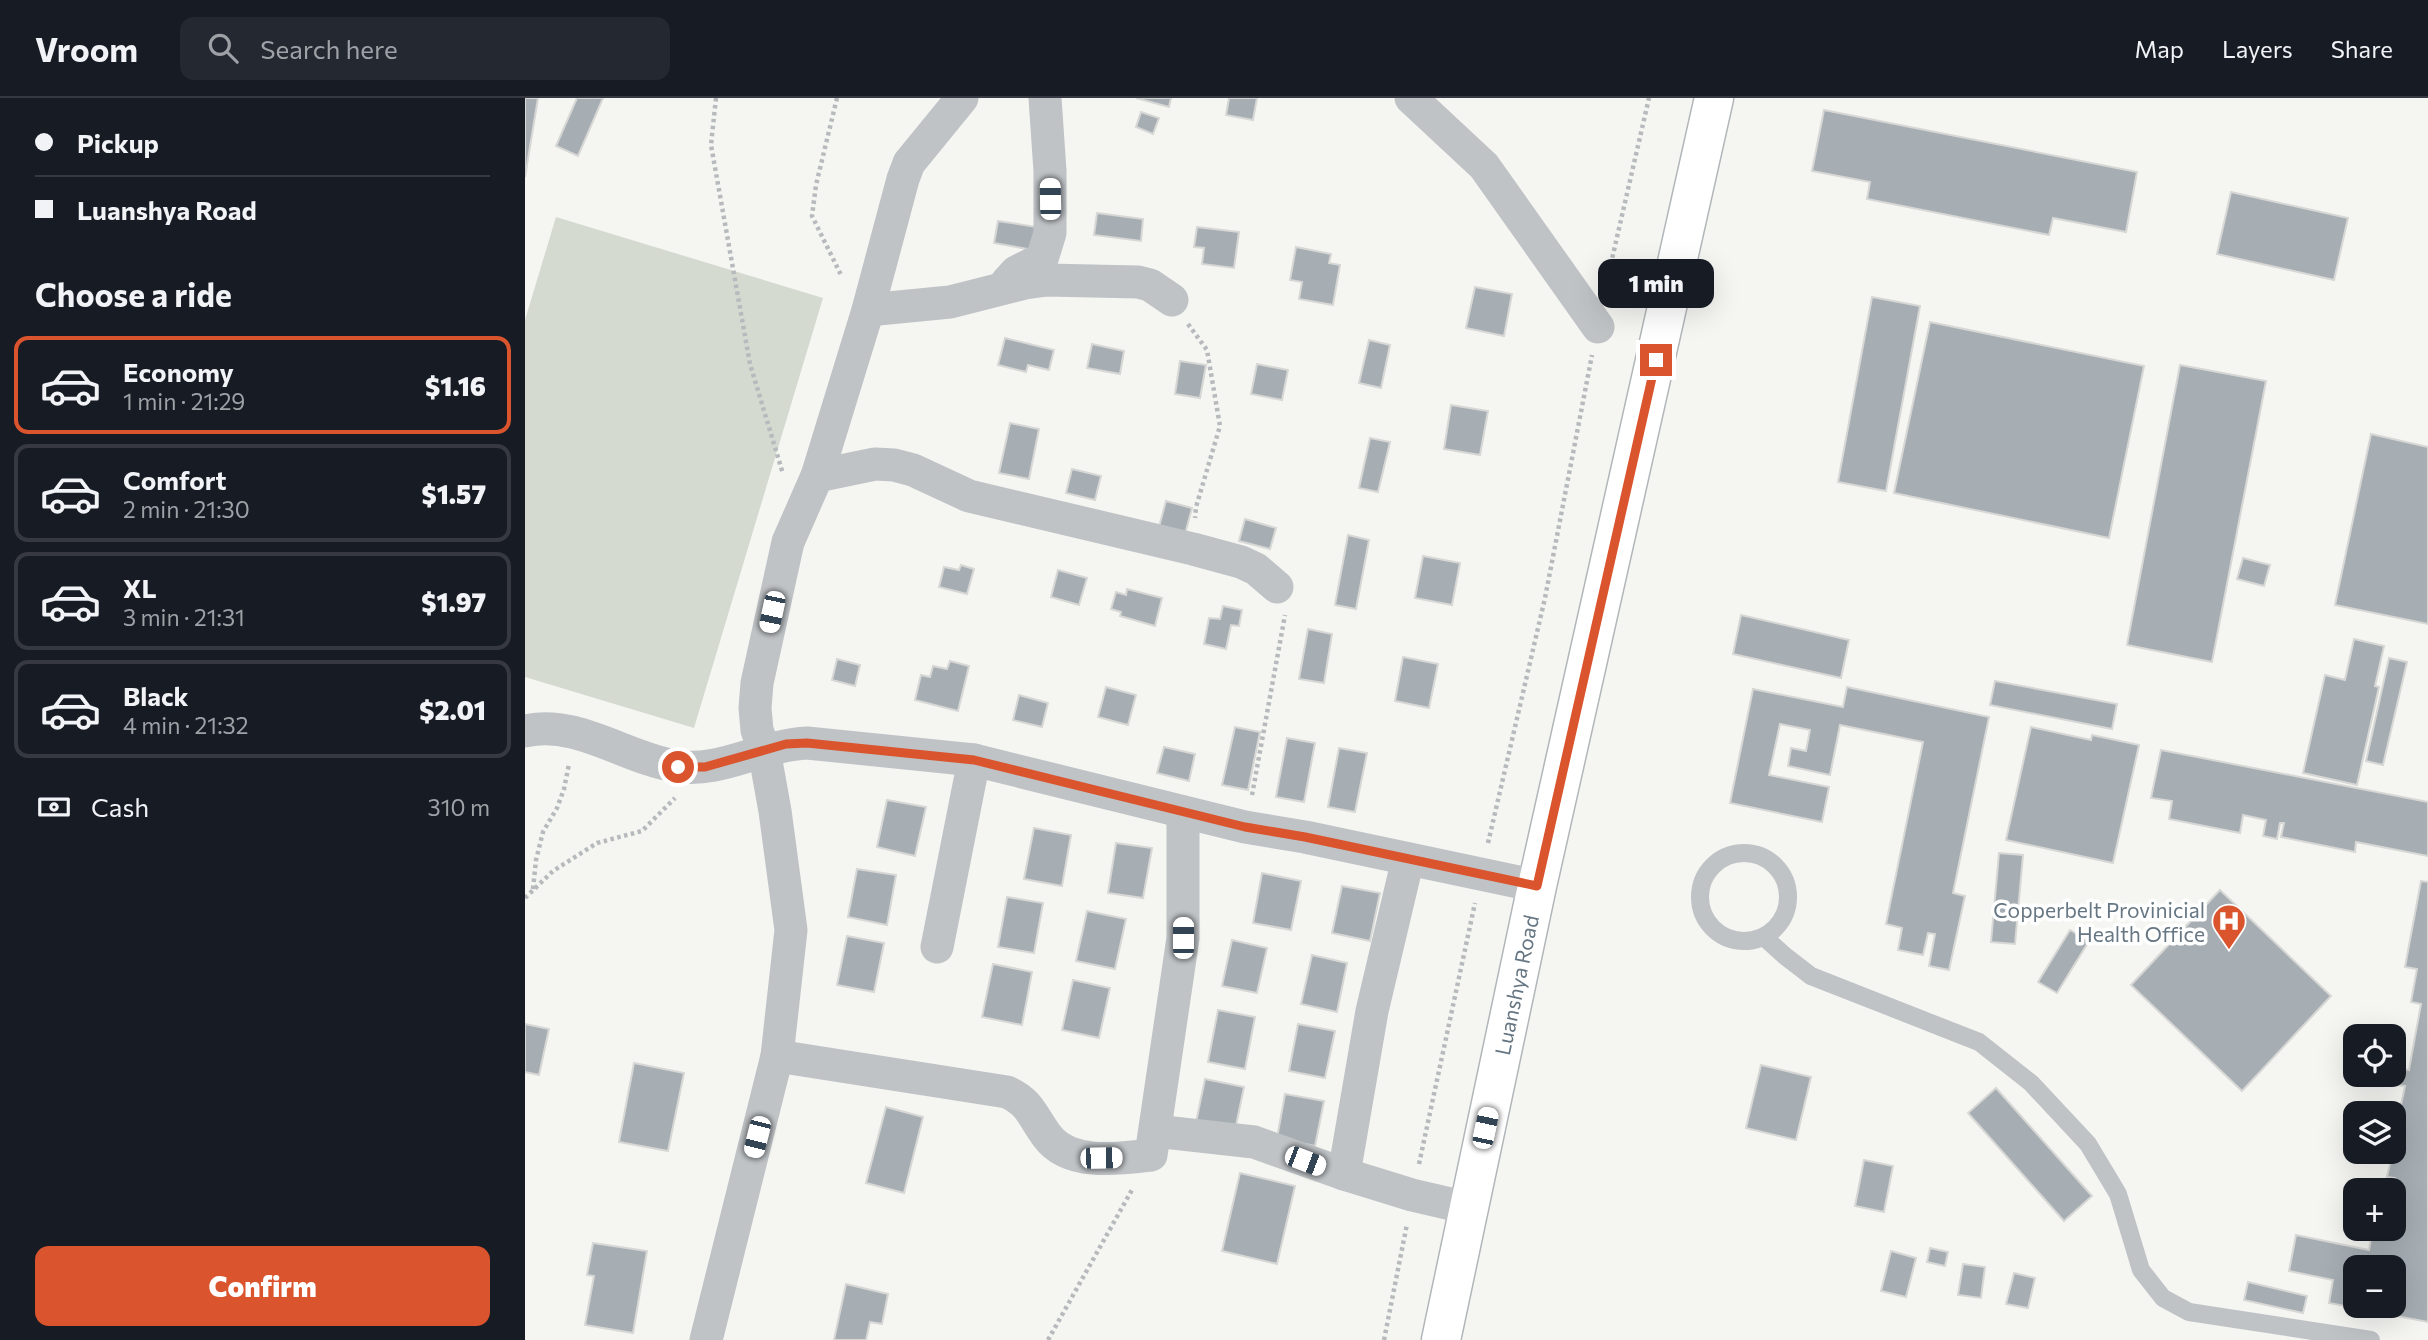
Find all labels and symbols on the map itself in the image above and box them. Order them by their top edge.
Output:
car [1040,178,1061,220]
callout: 1 min [1598,258,1714,308]
route end [1640,344,1672,376]
car [758,589,787,635]
route start [662,751,694,783]
place label: Copperbelt Provinicial Health Office [1993,897,2205,946]
hospital icon: Copperbelt Provinicial Health Office [2210,902,2248,951]
street label: Luanshya Road [1489,913,1543,1057]
car [1173,917,1194,959]
car [1471,1105,1500,1151]
car [742,1114,773,1160]
car [1282,1144,1329,1178]
car [1080,1147,1123,1169]

